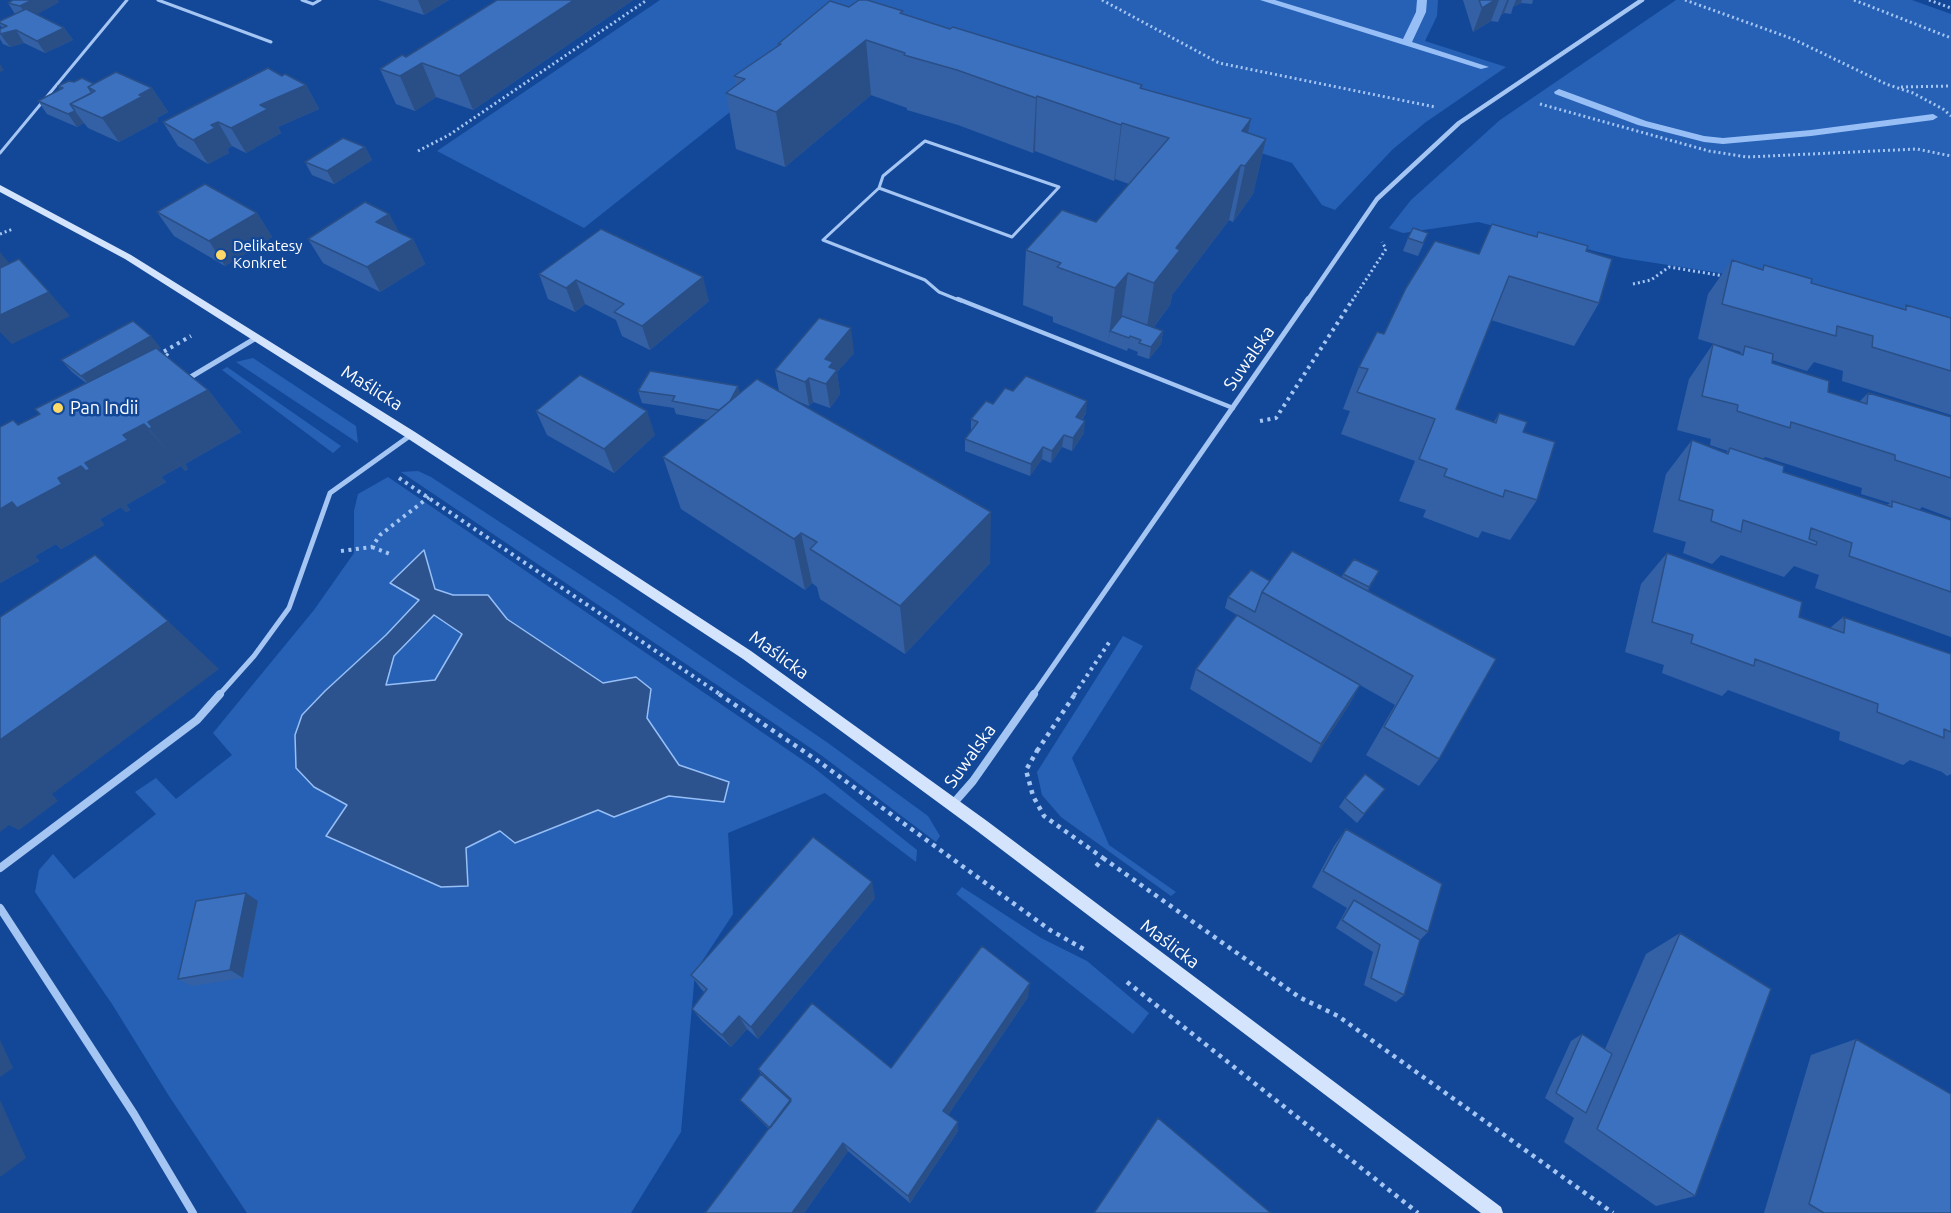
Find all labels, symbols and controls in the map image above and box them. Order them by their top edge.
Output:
place label: Delikatesy Konkret [233,237,303,272]
marker: Delikatesy Konkret [214,248,228,262]
street label: Suwalska [1219,322,1279,394]
street label: Maślicka [337,361,407,415]
place label: Pan Indii [70,397,138,419]
marker: Pan Indii [51,401,65,415]
street label: Maślicka [745,626,813,684]
street label: Suwalska [940,720,1000,792]
street label: Maślicka [1136,915,1204,973]

